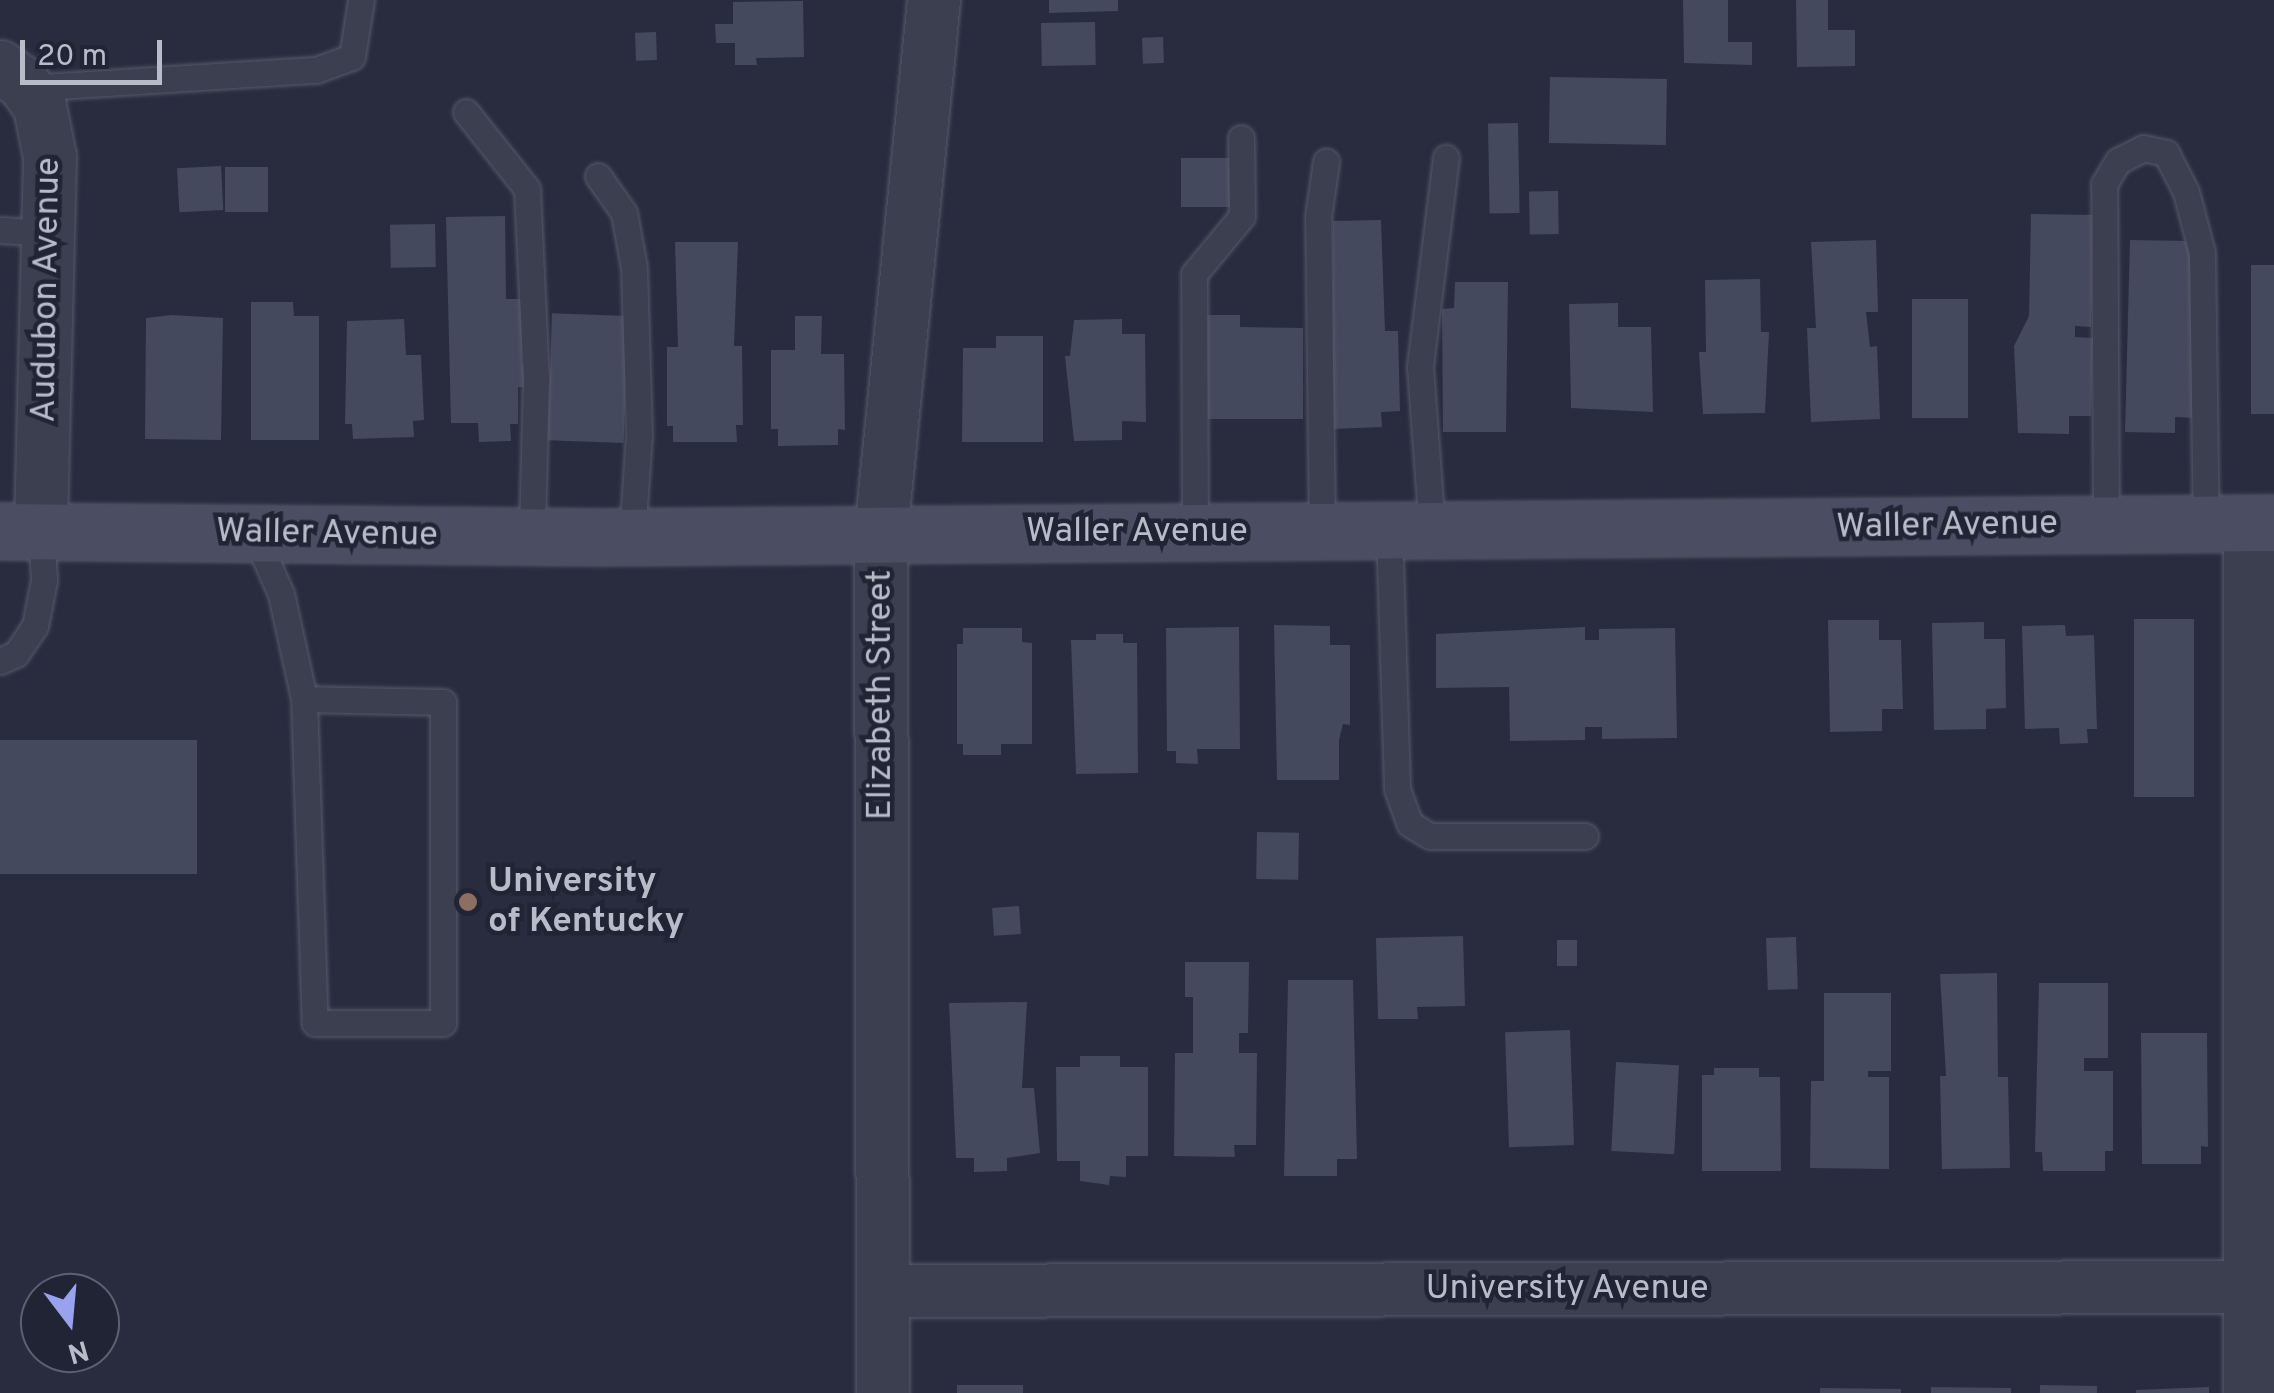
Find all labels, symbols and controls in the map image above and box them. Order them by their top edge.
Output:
scale bar [25,20,168,82]
text: 20 m [37,39,107,76]
street label: Audubon Avenue [24,156,70,424]
street label: Waller Avenue [1835,503,2059,549]
street label: Waller Avenue [215,511,439,557]
street label: Waller Avenue [1025,511,1249,553]
street label: Elizabeth Street [860,570,902,820]
place label: University of Kentucky [488,861,685,943]
marker: University of Kentucky [457,891,479,913]
street label: University Avenue [1425,1268,1709,1310]
north arrow [20,1273,120,1373]
text: N [63,1330,92,1370]

